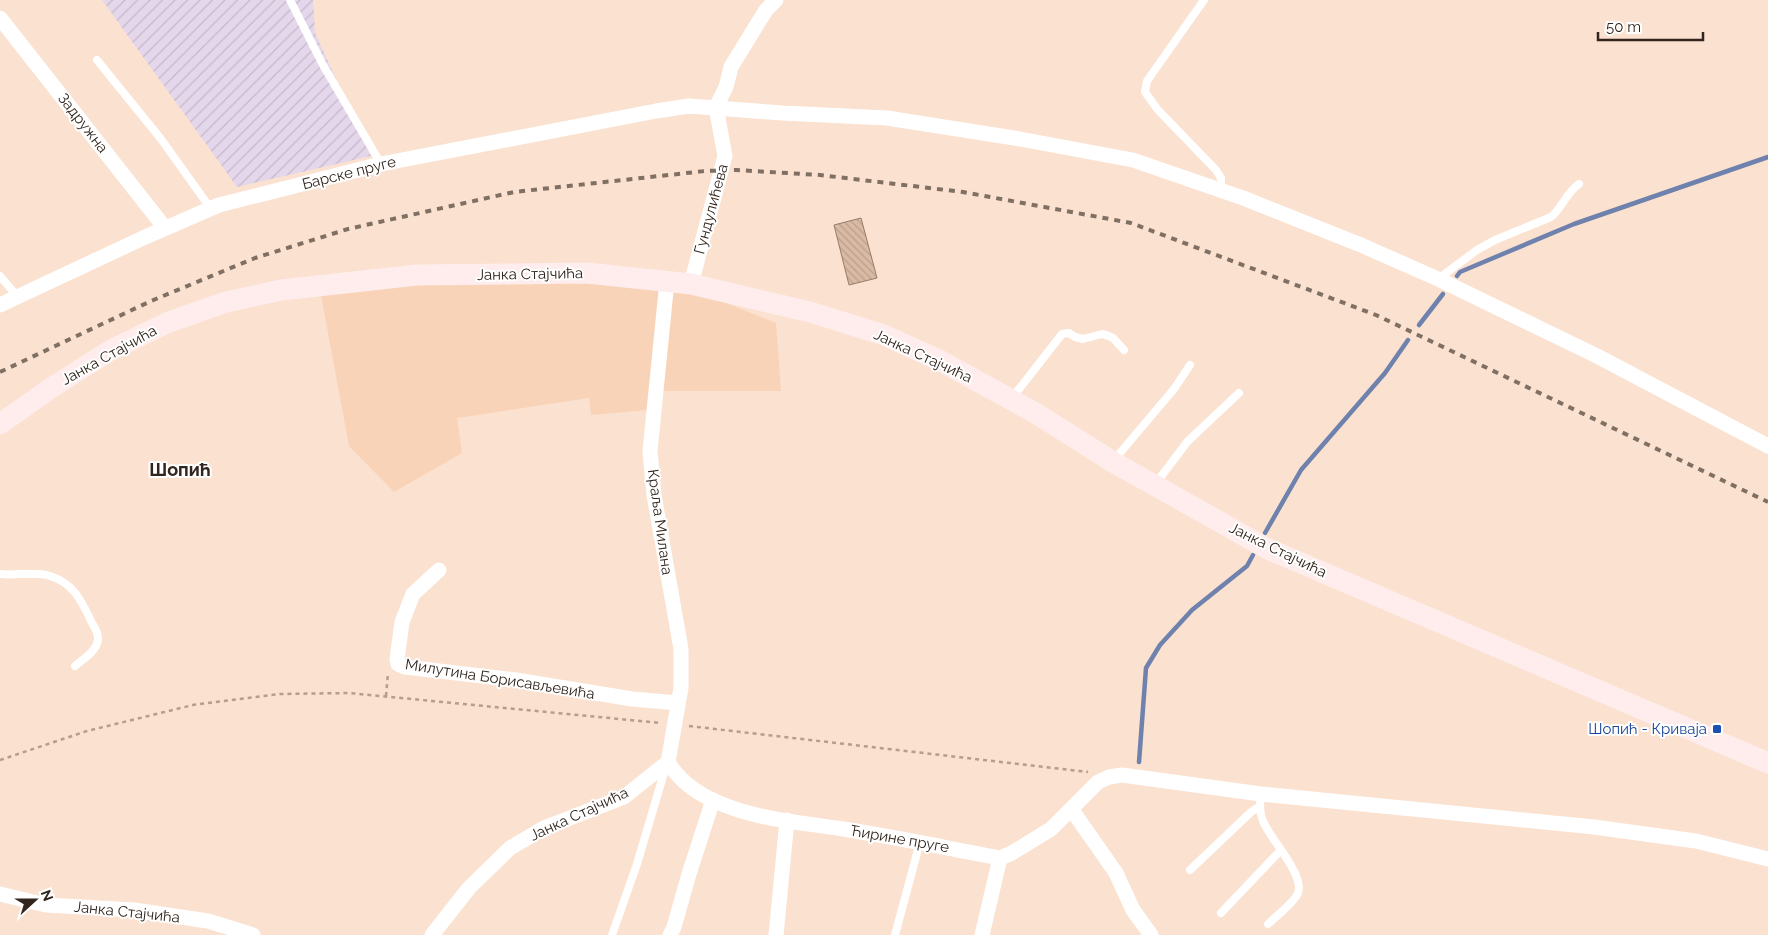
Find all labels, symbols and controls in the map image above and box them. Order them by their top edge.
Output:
scale bar [1598,10,1703,42]
text: 50 m [1606,18,1641,36]
street label: Задружна [54,90,112,156]
street label: Барске пруге [300,153,398,193]
street label: Гундулићева [690,162,732,256]
street label: Јанка Стајчића [477,264,583,284]
street label: Јанка Стајчића [58,321,160,389]
street label: Јанка Стајчића [871,325,975,387]
district label: Шопић [149,459,211,480]
street label: Краља Милана [644,468,676,576]
street label: Јанка Стајчића [1226,519,1330,581]
street label: Милутина Борисављевића [404,655,596,703]
place label: Шопић - Криваја [1588,720,1707,738]
marker: Шопић - Криваја [1711,723,1723,735]
street label: Јанка Стајчића [527,783,631,845]
street label: Ћирине пруге [849,821,951,857]
north arrow [10,875,60,925]
text: N [38,887,57,903]
street label: Јанка Стајчића [73,897,181,927]

